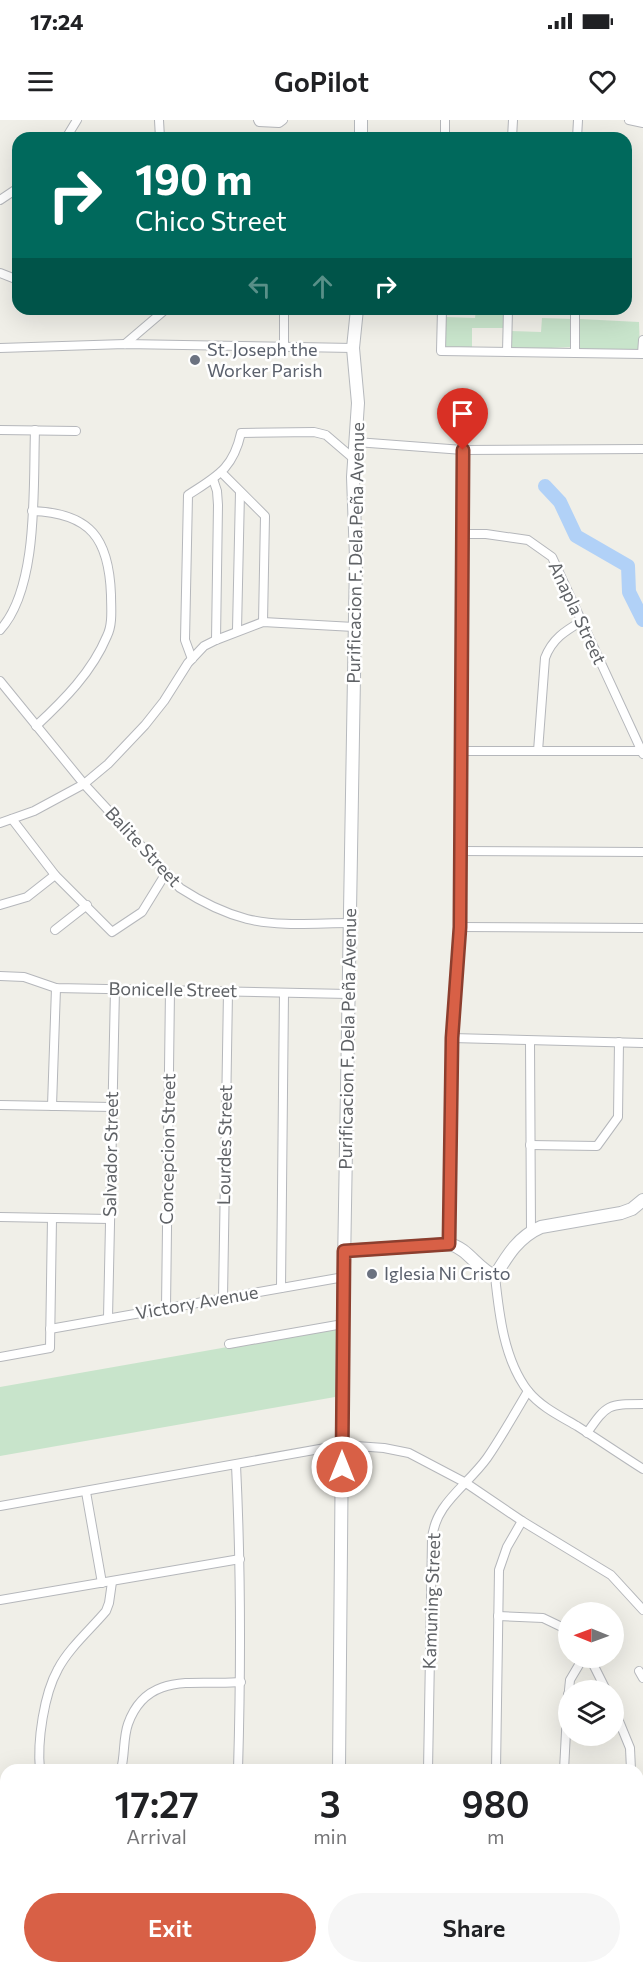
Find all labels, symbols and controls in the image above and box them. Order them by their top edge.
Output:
text: 17:24 [30,8,84,35]
icon: menu [24,65,57,98]
text: GoPilot [274,65,369,98]
icon: heart [586,65,619,98]
text: 190 m [135,152,253,204]
icon: right [36,156,114,234]
text: Chico Street [135,204,287,237]
icon: left [243,270,276,303]
icon: ahead [306,270,339,303]
icon: right [369,270,402,303]
place label: St. Joseph the Worker Parish [207,338,323,381]
marker: St. Joseph the Worker Parish [188,353,202,367]
pin [437,388,488,450]
icon: arrive [446,397,479,430]
street label: Purificacion F. Dela Peña Avenue [342,422,368,684]
street label: Anapla Street [544,558,611,668]
street label: Balite Street [101,802,186,891]
street label: Purificacion F. Dela Peña Avenue [334,908,360,1170]
street label: Bonicelle Street [108,977,238,1001]
street label: Concepcion Street [155,1073,179,1225]
street label: Lourdes Street [212,1085,236,1205]
street label: Salvador Street [98,1091,122,1217]
place label: Iglesia Ni Cristo [384,1262,510,1284]
marker: Iglesia Ni Cristo [365,1267,379,1281]
street label: Victory Avenue [134,1280,260,1324]
position arrow [310,1435,374,1499]
street label: Kamuning Street [418,1532,444,1670]
north arrow [558,1602,624,1668]
map controls [558,1602,624,1746]
button: layers [558,1680,624,1746]
text: 17:27 [114,1781,199,1825]
text: 3 [320,1781,341,1825]
text: 980 [462,1781,530,1825]
text: Arrival [126,1824,187,1848]
text: min [313,1824,347,1848]
text: m [487,1824,504,1848]
button: Exit [24,1893,316,1962]
button: Share [328,1893,620,1962]

